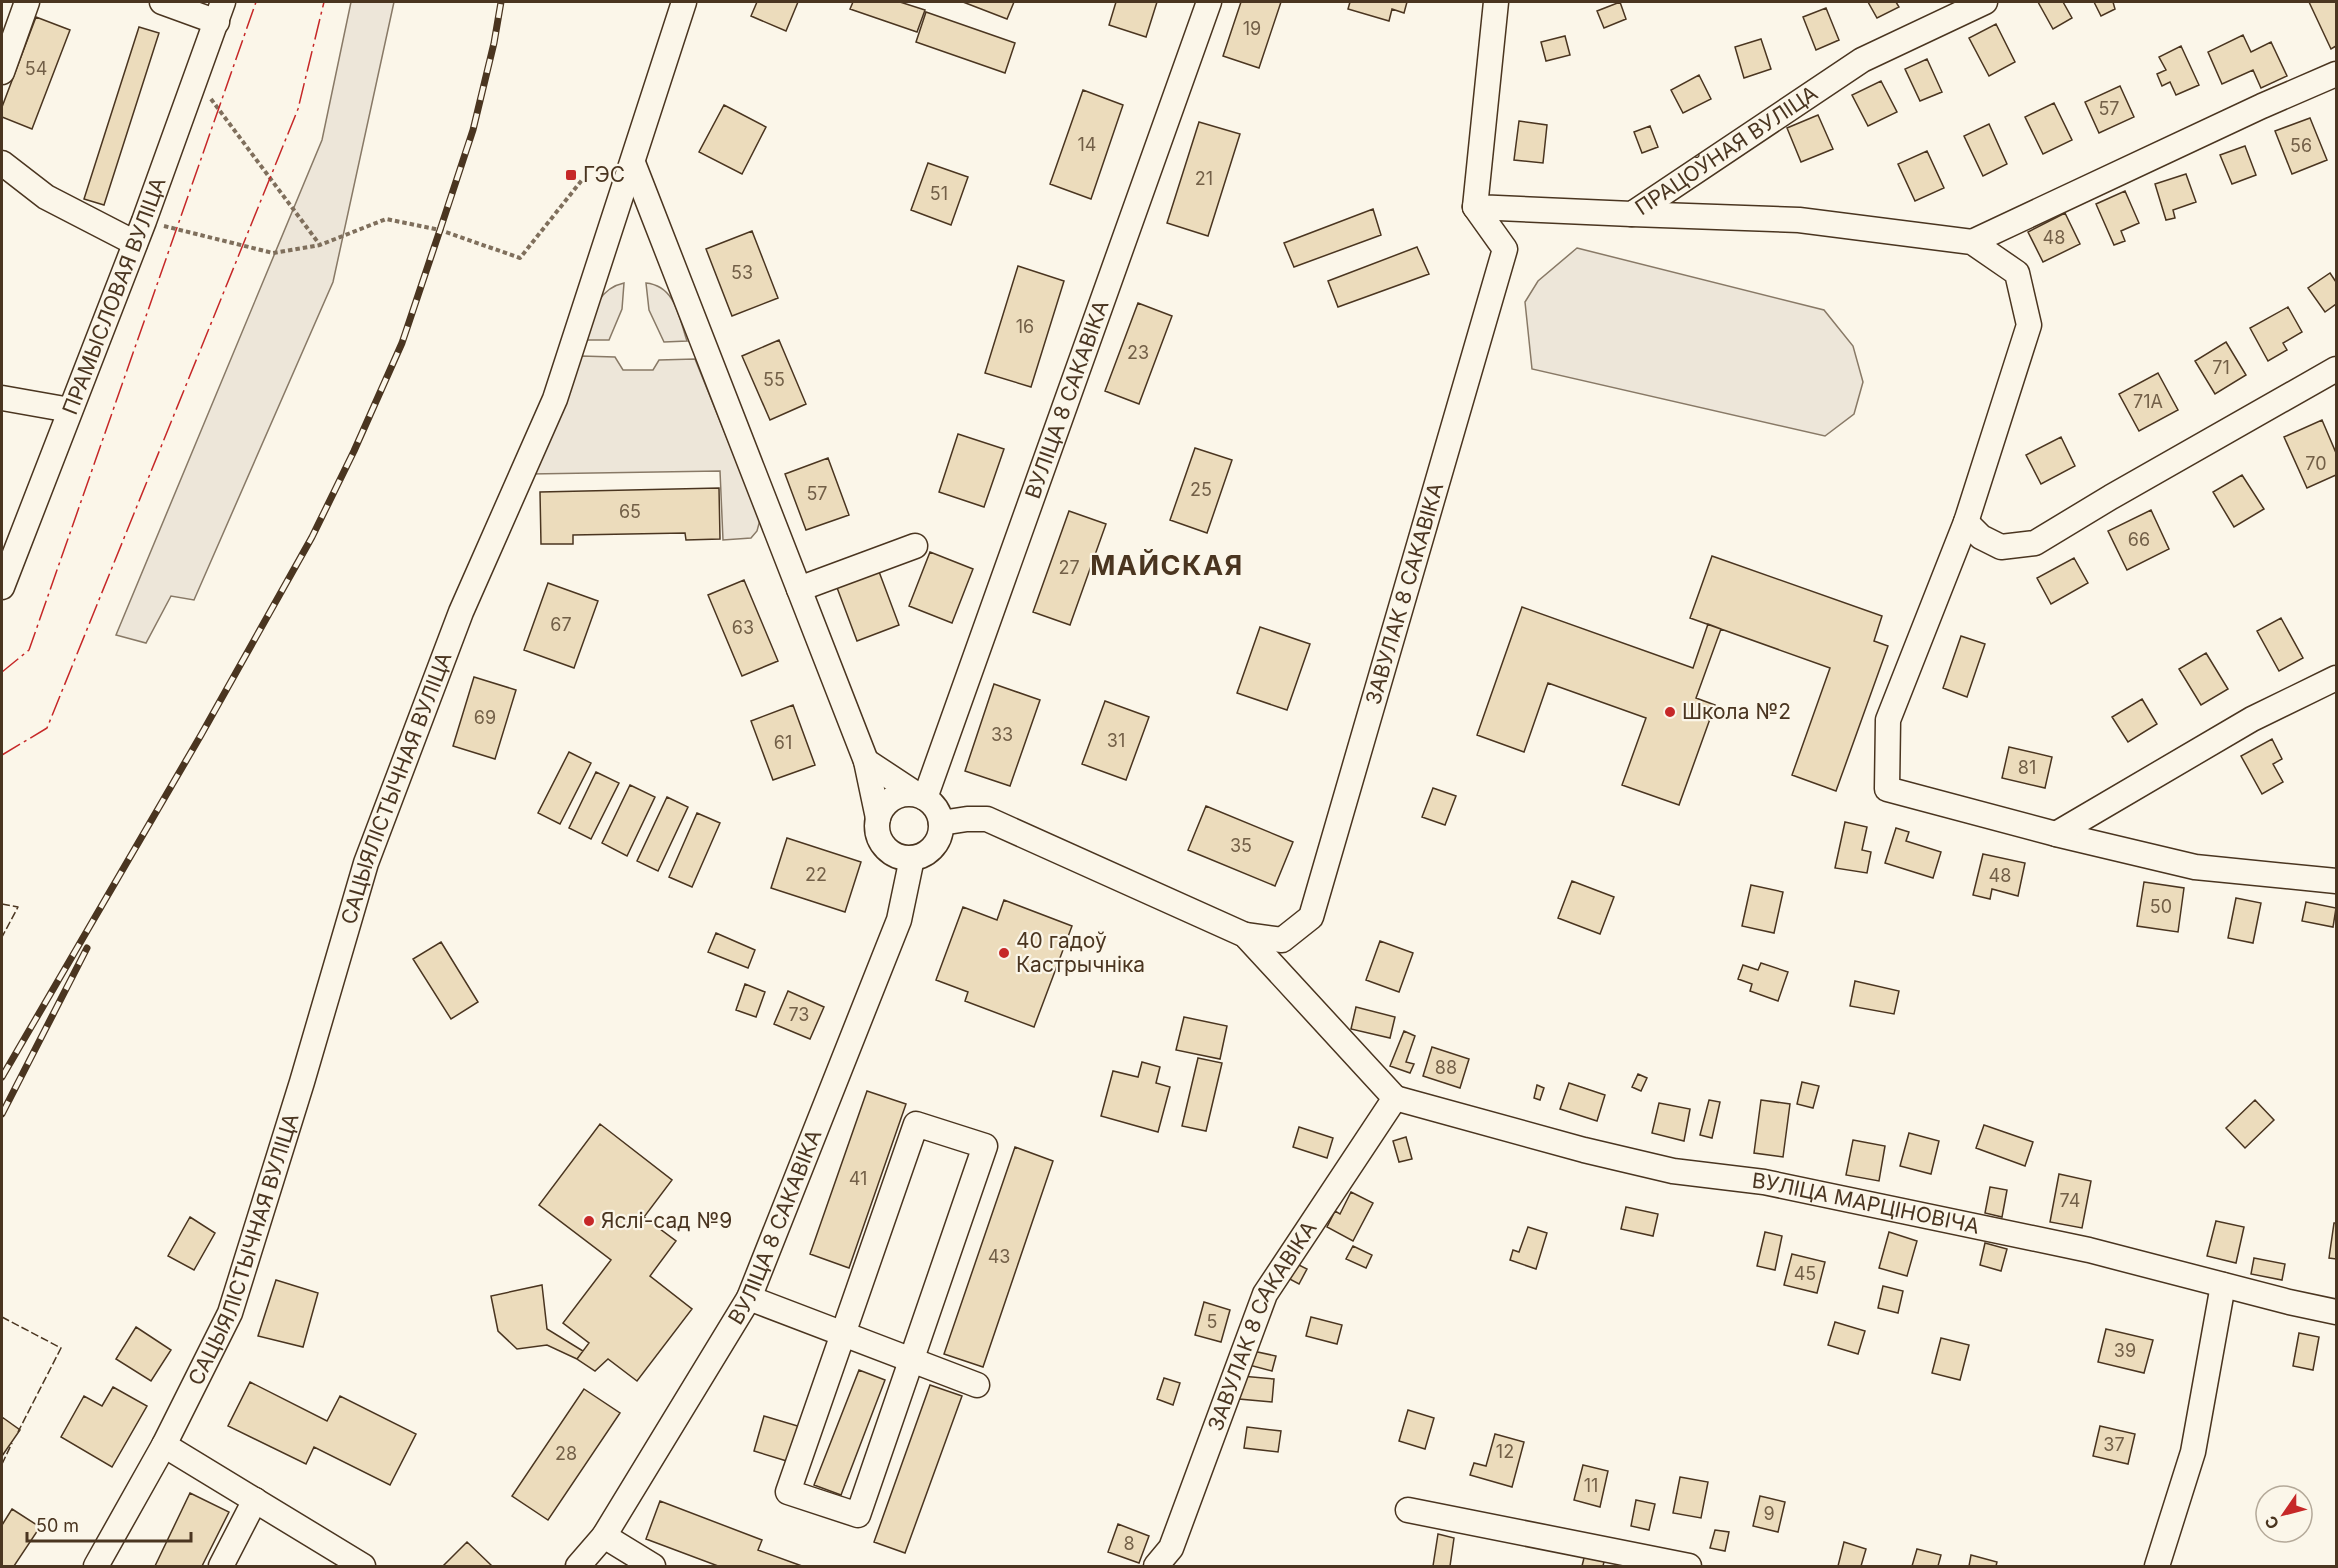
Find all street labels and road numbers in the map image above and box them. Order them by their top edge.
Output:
street label: ПРАЦОЎНАЯ ВУЛІЦА [1630,80,1822,220]
street label: ПРАМЫСЛОВАЯ ВУЛІЦА [57,174,171,418]
street label: ВУЛІЦА 8 САКАВІКА [1020,297,1114,502]
street label: ЗАВУЛАК 8 САКАВІКА [1360,480,1448,707]
street label: САЦЫЯЛІСТЫЧНАЯ ВУЛІЦА [336,649,457,927]
street label: САЦЫЯЛІСТЫЧНАЯ ВУЛІЦА [183,1110,303,1389]
street label: ВУЛІЦА 8 САКАВІКА [723,1126,827,1329]
street label: ВУЛІЦА МАРЦІНОВІЧА [1751,1168,1982,1239]
street label: ЗАВУЛАК 8 САКАВІКА [1202,1216,1322,1434]

